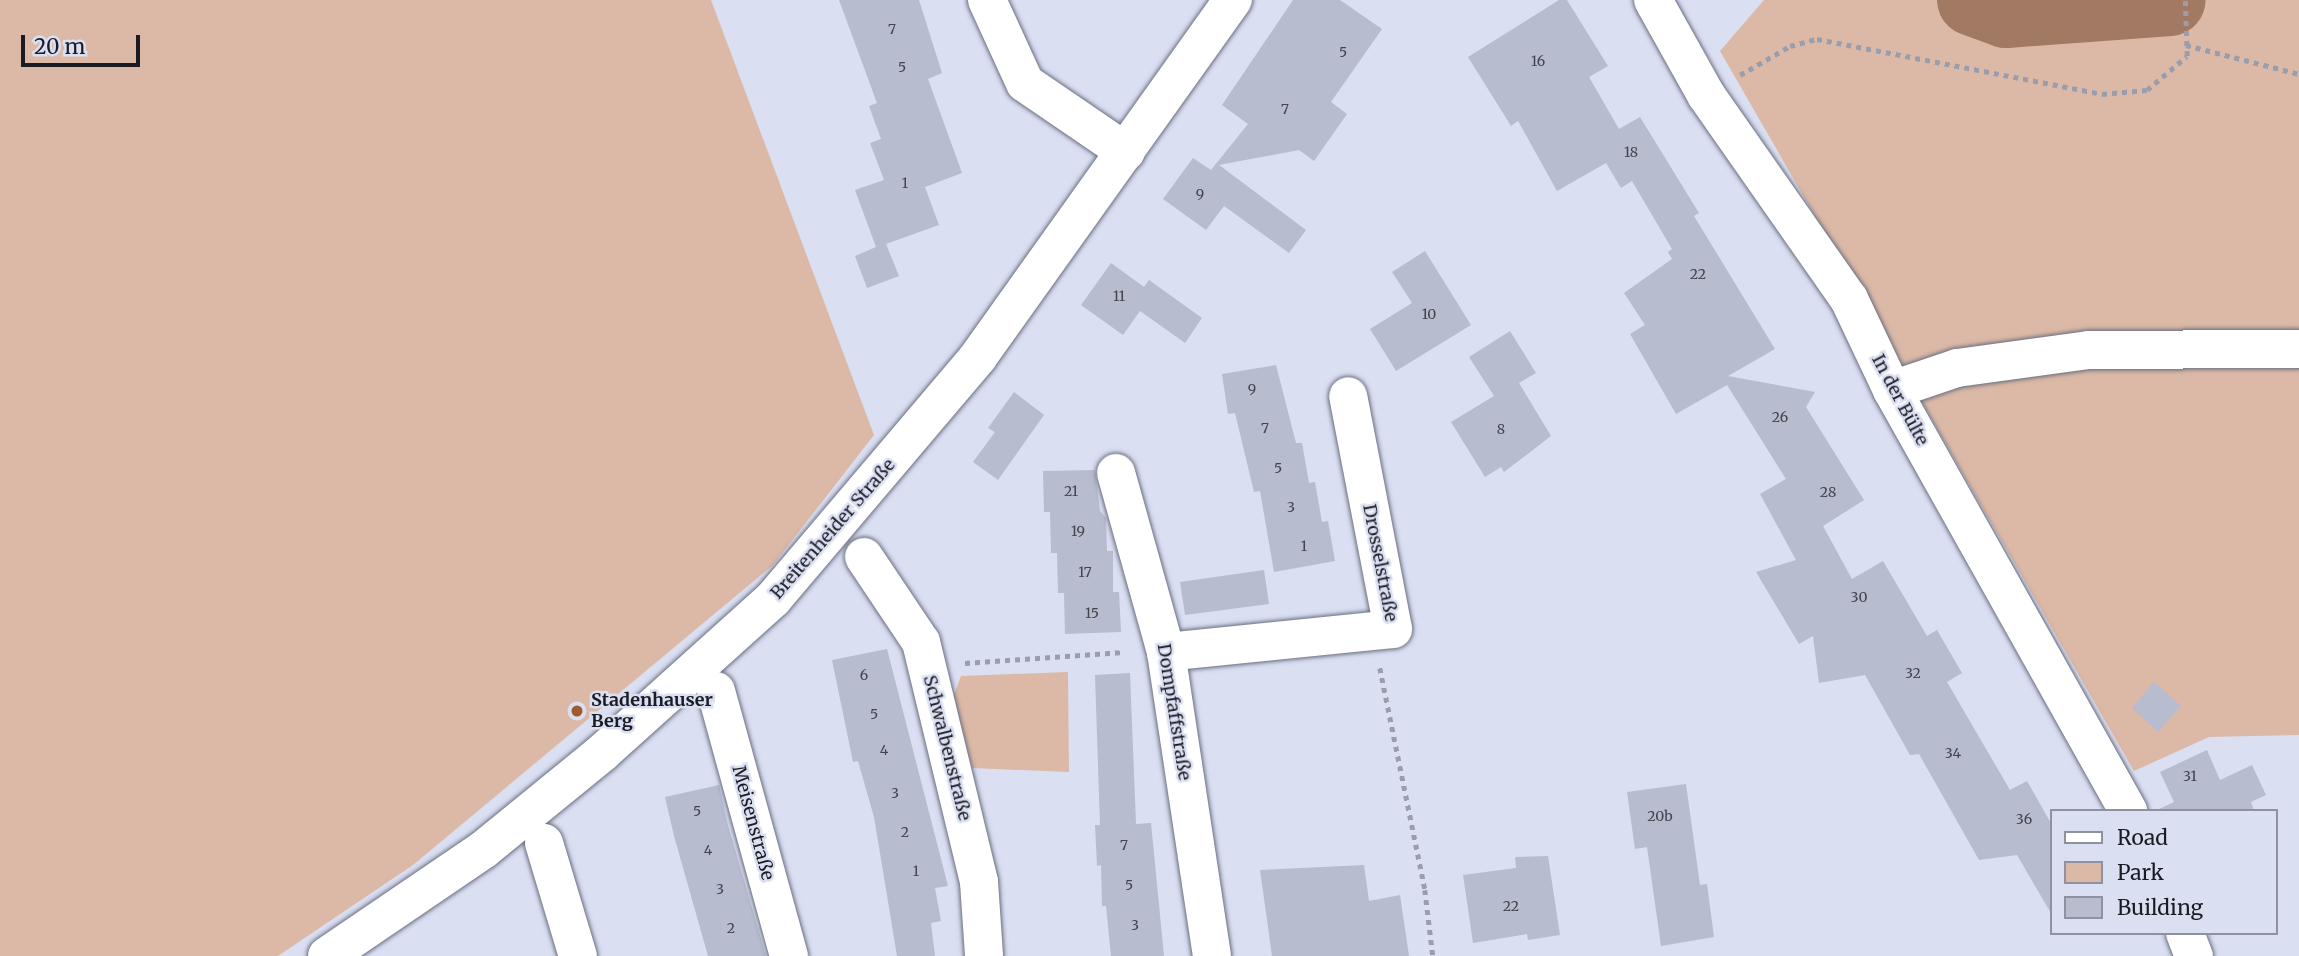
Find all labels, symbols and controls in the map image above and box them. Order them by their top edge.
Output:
scale bar [24,21,144,65]
house number: 7 [888,21,896,37]
text: 20 m [34,33,85,60]
house number: 5 [1339,44,1347,60]
house number: 16 [1531,53,1545,69]
house number: 5 [898,59,906,75]
house number: 7 [1281,101,1289,117]
house number: 18 [1624,144,1638,160]
house number: 1 [902,175,908,191]
house number: 9 [1196,186,1204,202]
house number: 22 [1690,266,1706,282]
house number: 11 [1113,288,1125,304]
house number: 10 [1422,306,1436,322]
street label: In der Bülte [1867,351,1933,449]
house number: 9 [1248,381,1256,397]
house number: 26 [1772,409,1788,425]
house number: 7 [1261,420,1269,436]
house number: 8 [1497,421,1505,437]
street label: Breitenheider Straße [766,454,900,604]
house number: 5 [1274,460,1282,476]
house number: 21 [1064,483,1078,499]
house number: 28 [1820,484,1836,500]
house number: 3 [1287,499,1295,515]
street label: Drosselstraße [1358,502,1402,624]
house number: 19 [1071,523,1085,539]
house number: 1 [1301,538,1307,554]
house number: 17 [1078,564,1092,580]
house number: 30 [1851,589,1867,605]
house number: 15 [1085,605,1099,621]
street label: Dompfaffstraße [1153,642,1195,782]
house number: 32 [1905,665,1921,681]
house number: 6 [860,667,868,683]
street label: Schwalbenstraße [918,673,976,823]
place label: Stadenhauser Berg [591,690,713,732]
marker: Stadenhauser Berg [569,703,585,719]
house number: 5 [870,706,878,722]
house number: 4 [880,742,888,758]
house number: 34 [1945,745,1961,761]
street label: Meisenstraße [727,763,779,883]
house number: 31 [2183,768,2197,784]
house number: 3 [891,785,899,801]
house number: 5 [693,803,701,819]
house number: 20b [1647,808,1673,824]
legend [2050,809,2278,935]
house number: 36 [2016,811,2032,827]
house number: 2 [901,824,909,840]
text: Road [2117,824,2168,851]
house number: 7 [1120,837,1128,853]
house number: 4 [704,842,712,858]
text: Park [2117,859,2164,886]
house number: 1 [913,863,919,879]
house number: 5 [1125,877,1133,893]
house number: 3 [716,881,724,897]
text: Building [2117,894,2203,921]
house number: 22 [1503,898,1519,914]
house number: 3 [1131,917,1139,933]
house number: 2 [727,920,735,936]

